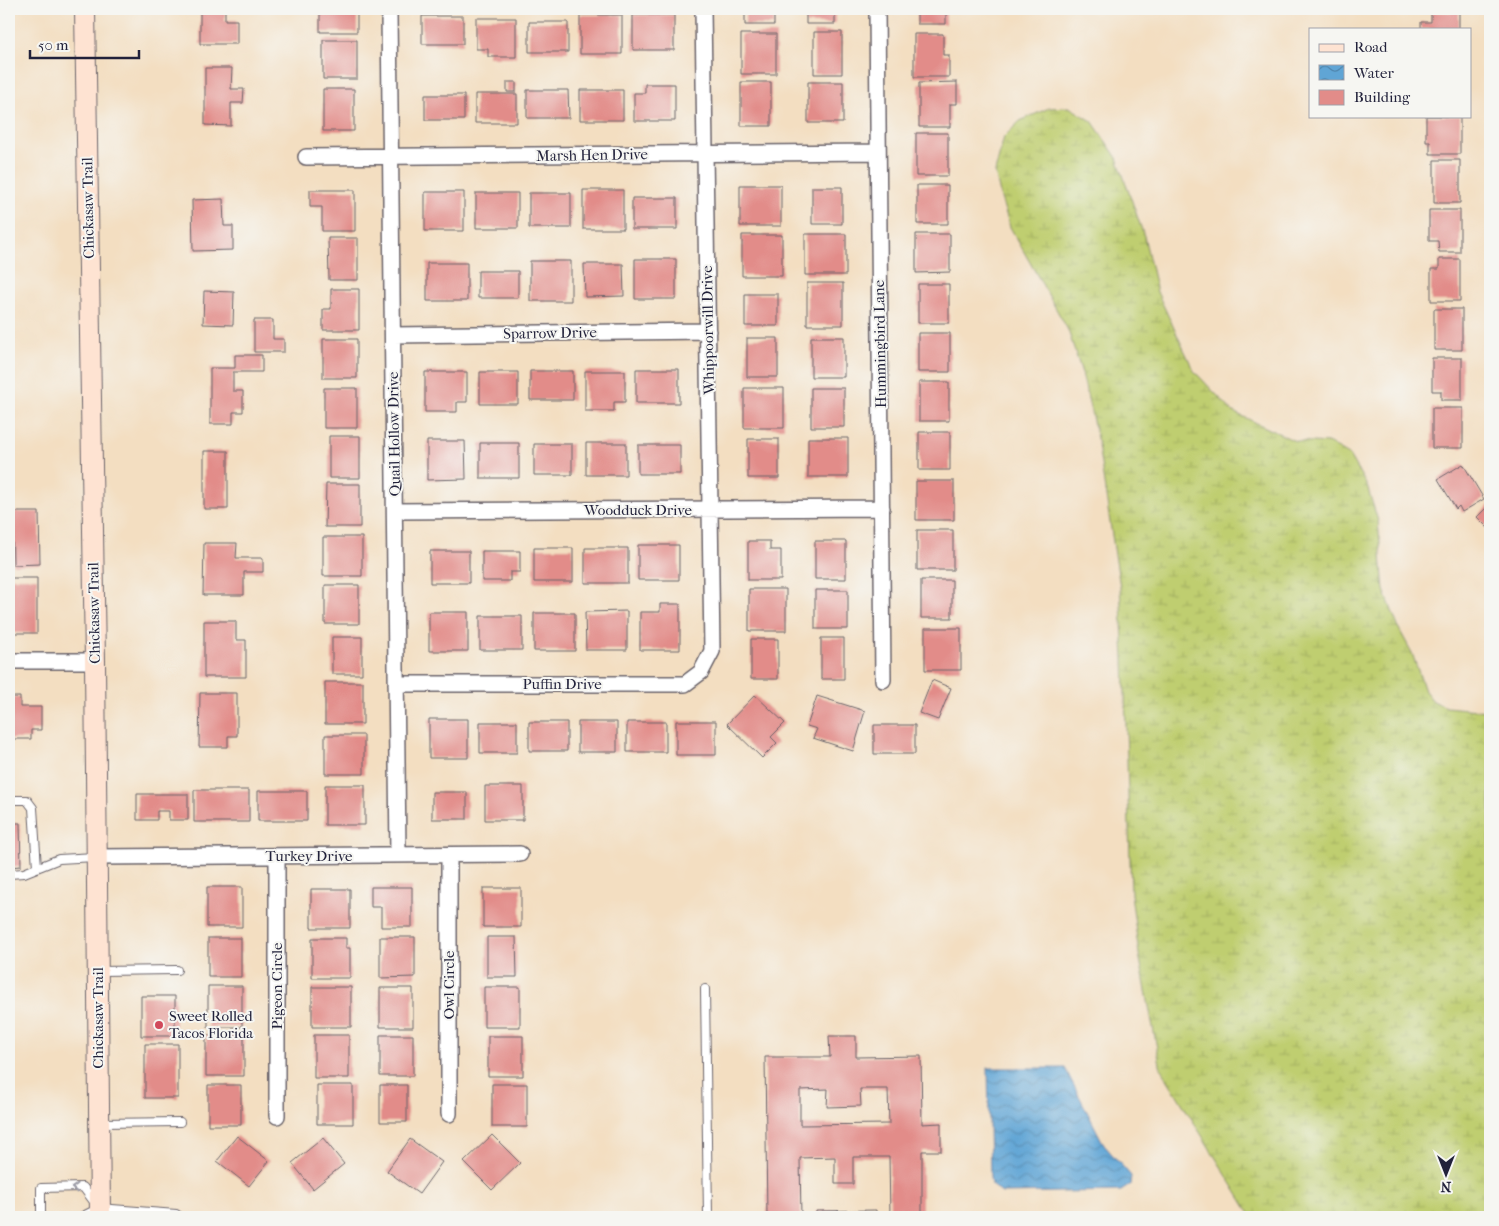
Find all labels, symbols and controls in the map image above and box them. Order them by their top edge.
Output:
scale bar [30,28,139,60]
legend [1309,28,1472,118]
text: 50 m [38,36,69,54]
text: Road [1354,38,1388,56]
text: Water [1353,64,1394,82]
text: Building [1354,88,1411,106]
street label: Marsh Hen Drive [536,145,649,165]
street label: Chickasaw Trail [78,157,98,259]
street label: Whippoorwill Drive [698,265,718,396]
street label: Hummingbird Lane [870,279,890,408]
street label: Sparrow Drive [503,323,598,343]
street label: Quail Hollow Drive [384,371,404,496]
street label: Woodduck Drive [583,501,692,519]
street label: Chickasaw Trail [84,562,104,664]
street label: Puffin Drive [522,675,602,693]
street label: Turkey Drive [265,847,353,865]
street label: Pigeon Circle [268,942,286,1030]
street label: Owl Circle [440,950,458,1020]
street label: Chickasaw Trail [89,967,107,1069]
place label: Sweet Rolled Tacos Florida [169,1007,254,1042]
marker: Sweet Rolled Tacos Florida [153,1019,165,1031]
north arrow [1422,1148,1472,1198]
text: N [1440,1178,1451,1195]
one-way arrow [71,1183,78,1193]

